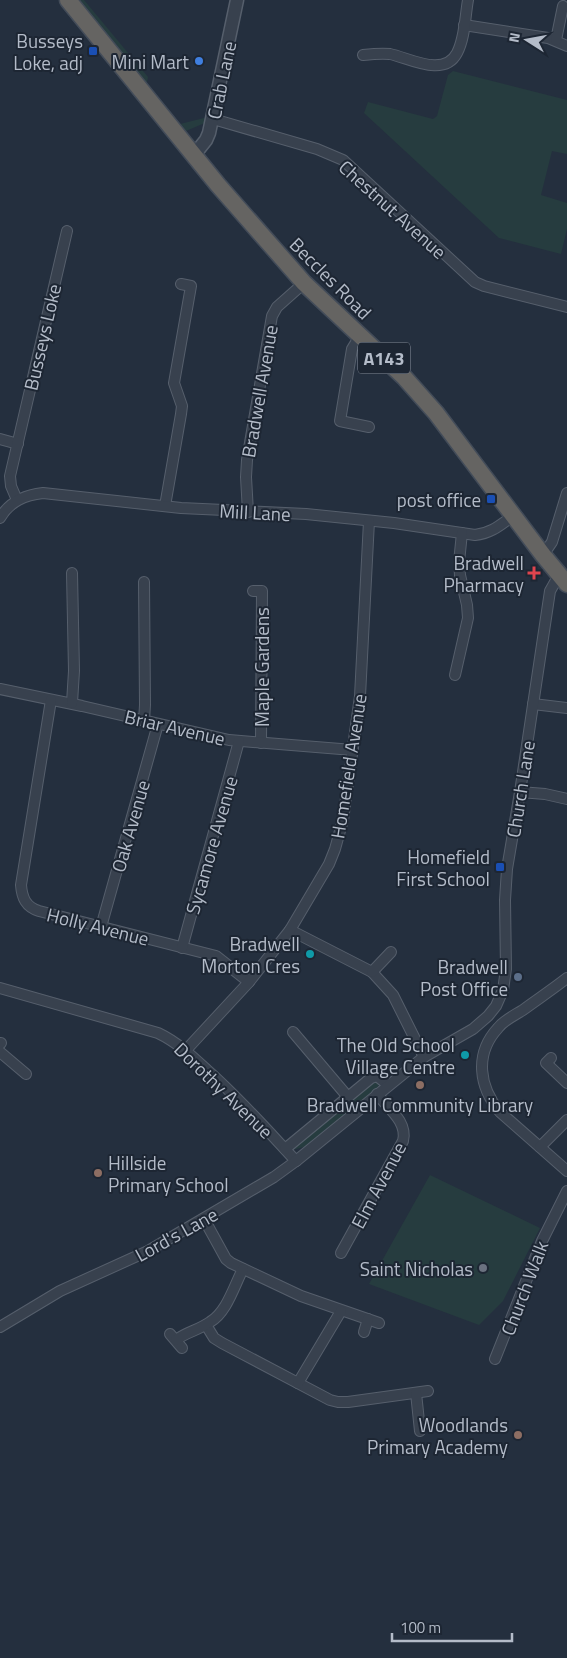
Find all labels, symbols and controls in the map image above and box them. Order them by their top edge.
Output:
north arrow [502,15,552,65]
place label: Busseys Loke, adj [13,26,83,77]
text: N [503,31,525,44]
street label: Crab Lane [199,38,243,122]
marker: Busseys Loke, adj [87,45,99,57]
place label: Mini Mart [112,47,189,76]
marker: Mini Mart [193,55,205,67]
street label: Chestnut Avenue [333,153,453,265]
street label: Beccles Road [283,230,379,326]
street label: Busseys Loke [16,281,68,393]
street label: Bradwell Avenue [233,322,285,460]
road number: A143 [358,342,410,373]
place label: post office [397,485,481,514]
marker: post office [485,493,497,505]
street label: Mill Lane [219,496,291,528]
place label: Bradwell Pharmacy [444,548,524,599]
marker: Bradwell Pharmacy [528,567,540,579]
street label: Maple Gardens [247,607,276,727]
street label: Homefield Avenue [322,691,374,841]
street label: Briar Avenue [122,701,228,753]
street label: Church Lane [498,738,542,840]
street label: Sycamore Avenue [177,773,245,917]
street label: Oak Avenue [103,776,157,876]
place label: Homefield First School [396,842,490,893]
marker: Homefield First School [494,861,506,873]
street label: Holly Avenue [44,899,152,953]
place label: Bradwell Morton Cres [201,929,300,980]
marker: Bradwell Morton Cres [304,948,316,960]
place label: Bradwell Post Office [420,952,508,1003]
marker: Bradwell Post Office [512,971,524,983]
place label: The Old School Village Centre [337,1030,455,1081]
street label: Dorothy Avenue [168,1035,280,1145]
marker: The Old School Village Centre [459,1049,471,1061]
marker: Bradwell Community Library [414,1079,426,1091]
place label: Bradwell Community Library [307,1090,533,1119]
street label: Elm Avenue [343,1137,413,1233]
place label: Hillside Primary School [108,1148,229,1199]
marker: Hillside Primary School [92,1167,104,1179]
street label: Lord's Lane [129,1199,223,1269]
street label: Church Walk [493,1236,555,1340]
place label: Saint Nicholas [360,1254,473,1283]
marker: Saint Nicholas [477,1262,489,1274]
place label: Woodlands Primary Academy [367,1410,508,1461]
marker: Woodlands Primary Academy [512,1429,524,1441]
scale bar [392,1610,512,1642]
text: 100 m [400,1616,441,1639]

